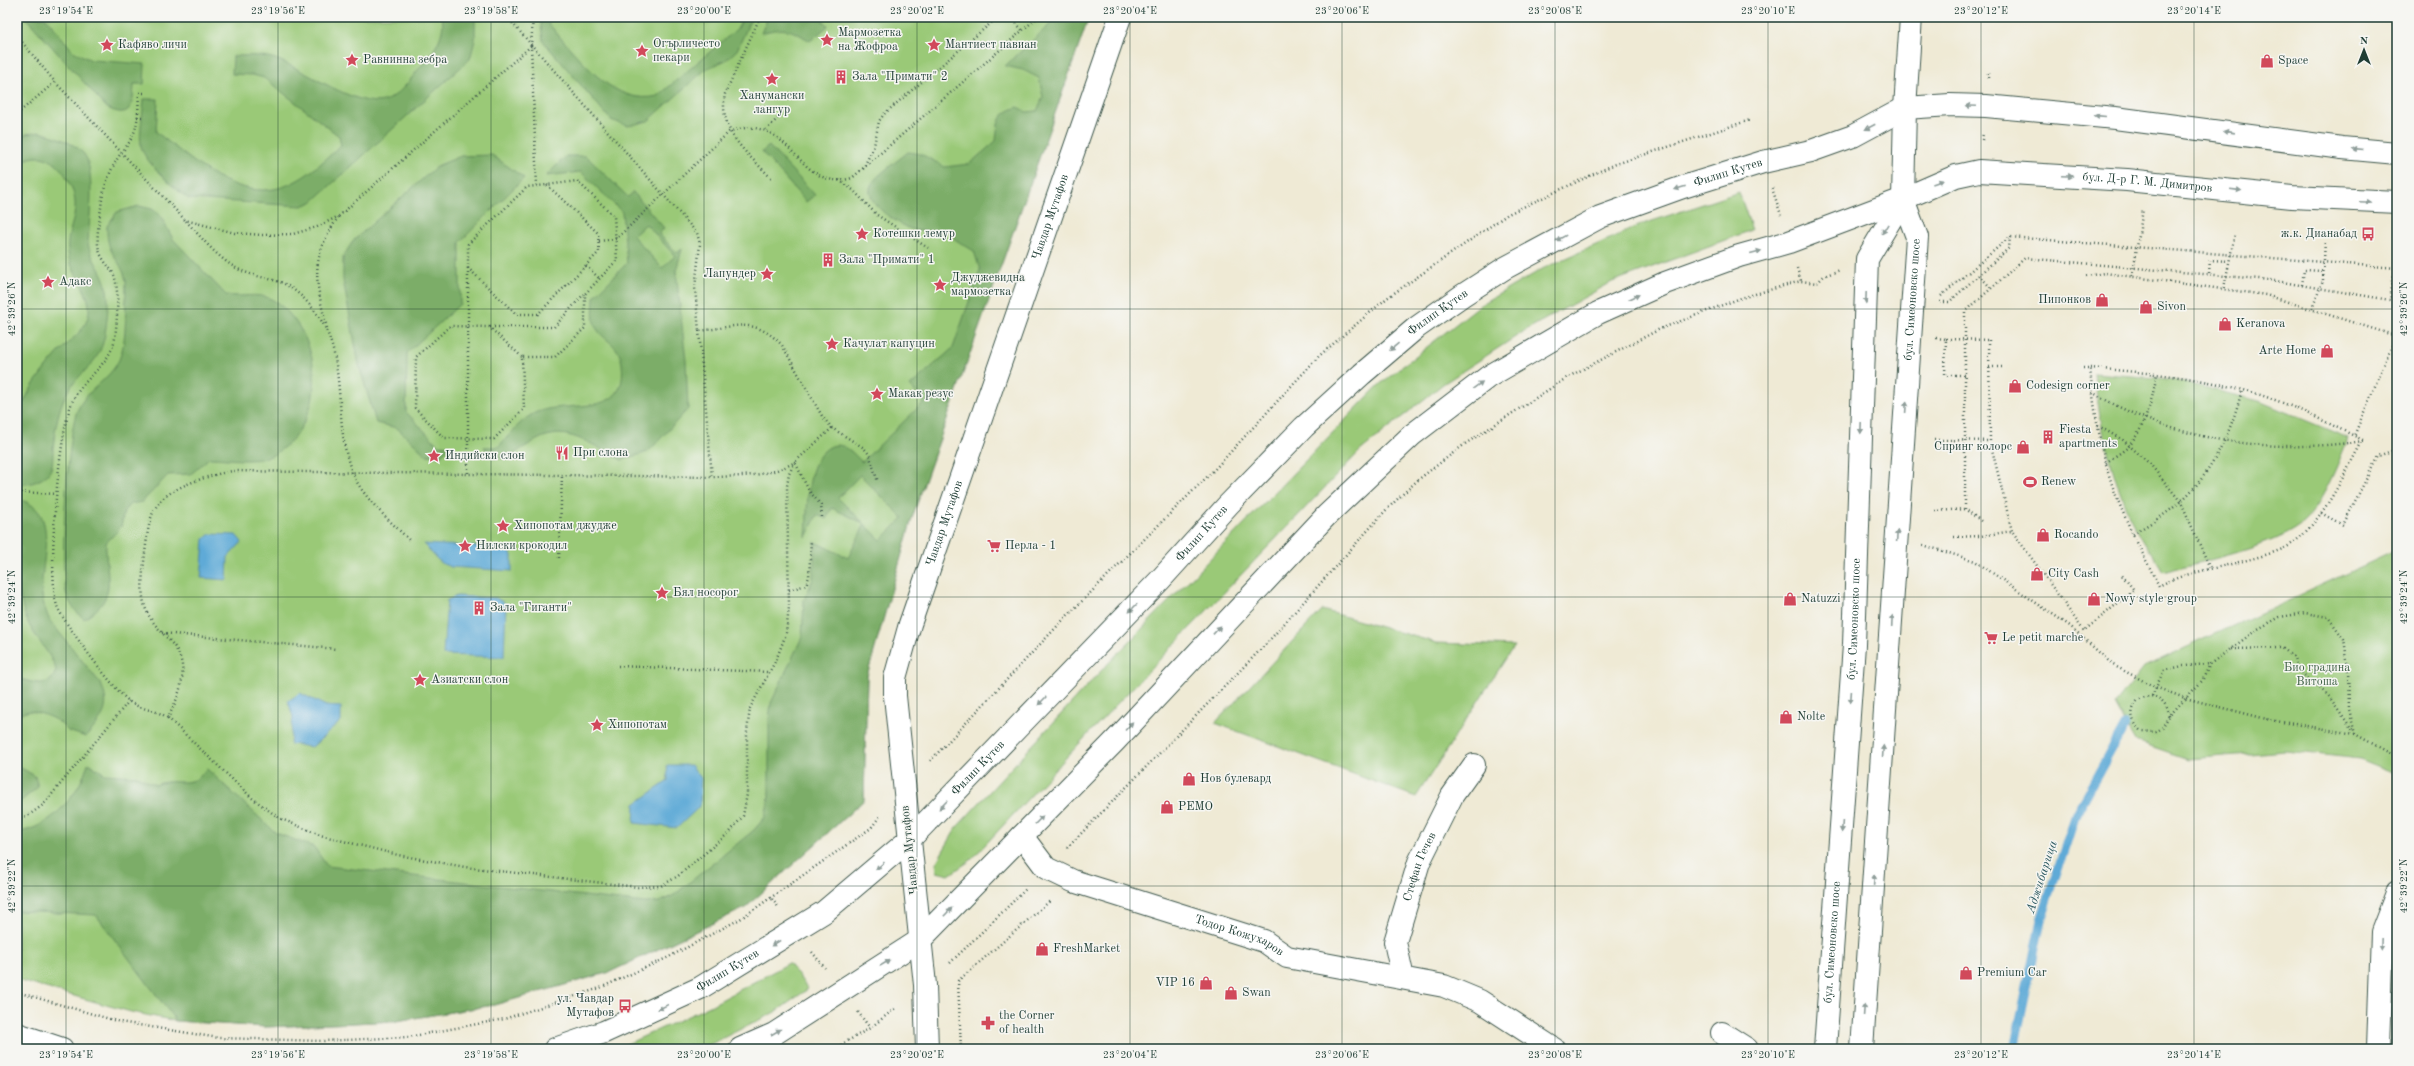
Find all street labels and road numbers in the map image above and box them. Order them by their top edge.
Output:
street label: Филип Кутев [1692,157,1764,189]
street label: бул. Д-р Г. М. Димитров [2082,171,2213,195]
street label: Чавдар Мутафов [1030,173,1071,262]
street label: бул. Симеоновско шосе [1903,238,1923,361]
street label: Филип Кутев [1405,287,1470,338]
street label: Чавдар Мутафов [924,479,965,568]
street label: Филип Кутев [1174,503,1230,564]
street label: бул. Симеоновско шосе [1846,557,1863,680]
street label: Филип Кутев [949,738,1007,798]
street label: Чавдар Мутафов [899,805,921,895]
street label: Стефан Гечев [1402,830,1439,903]
street label: бул. Симеоновско шосе [1822,880,1843,1004]
street label: Тодор Кожухаров [1193,914,1286,959]
street label: Филип Кутев [694,947,761,995]

